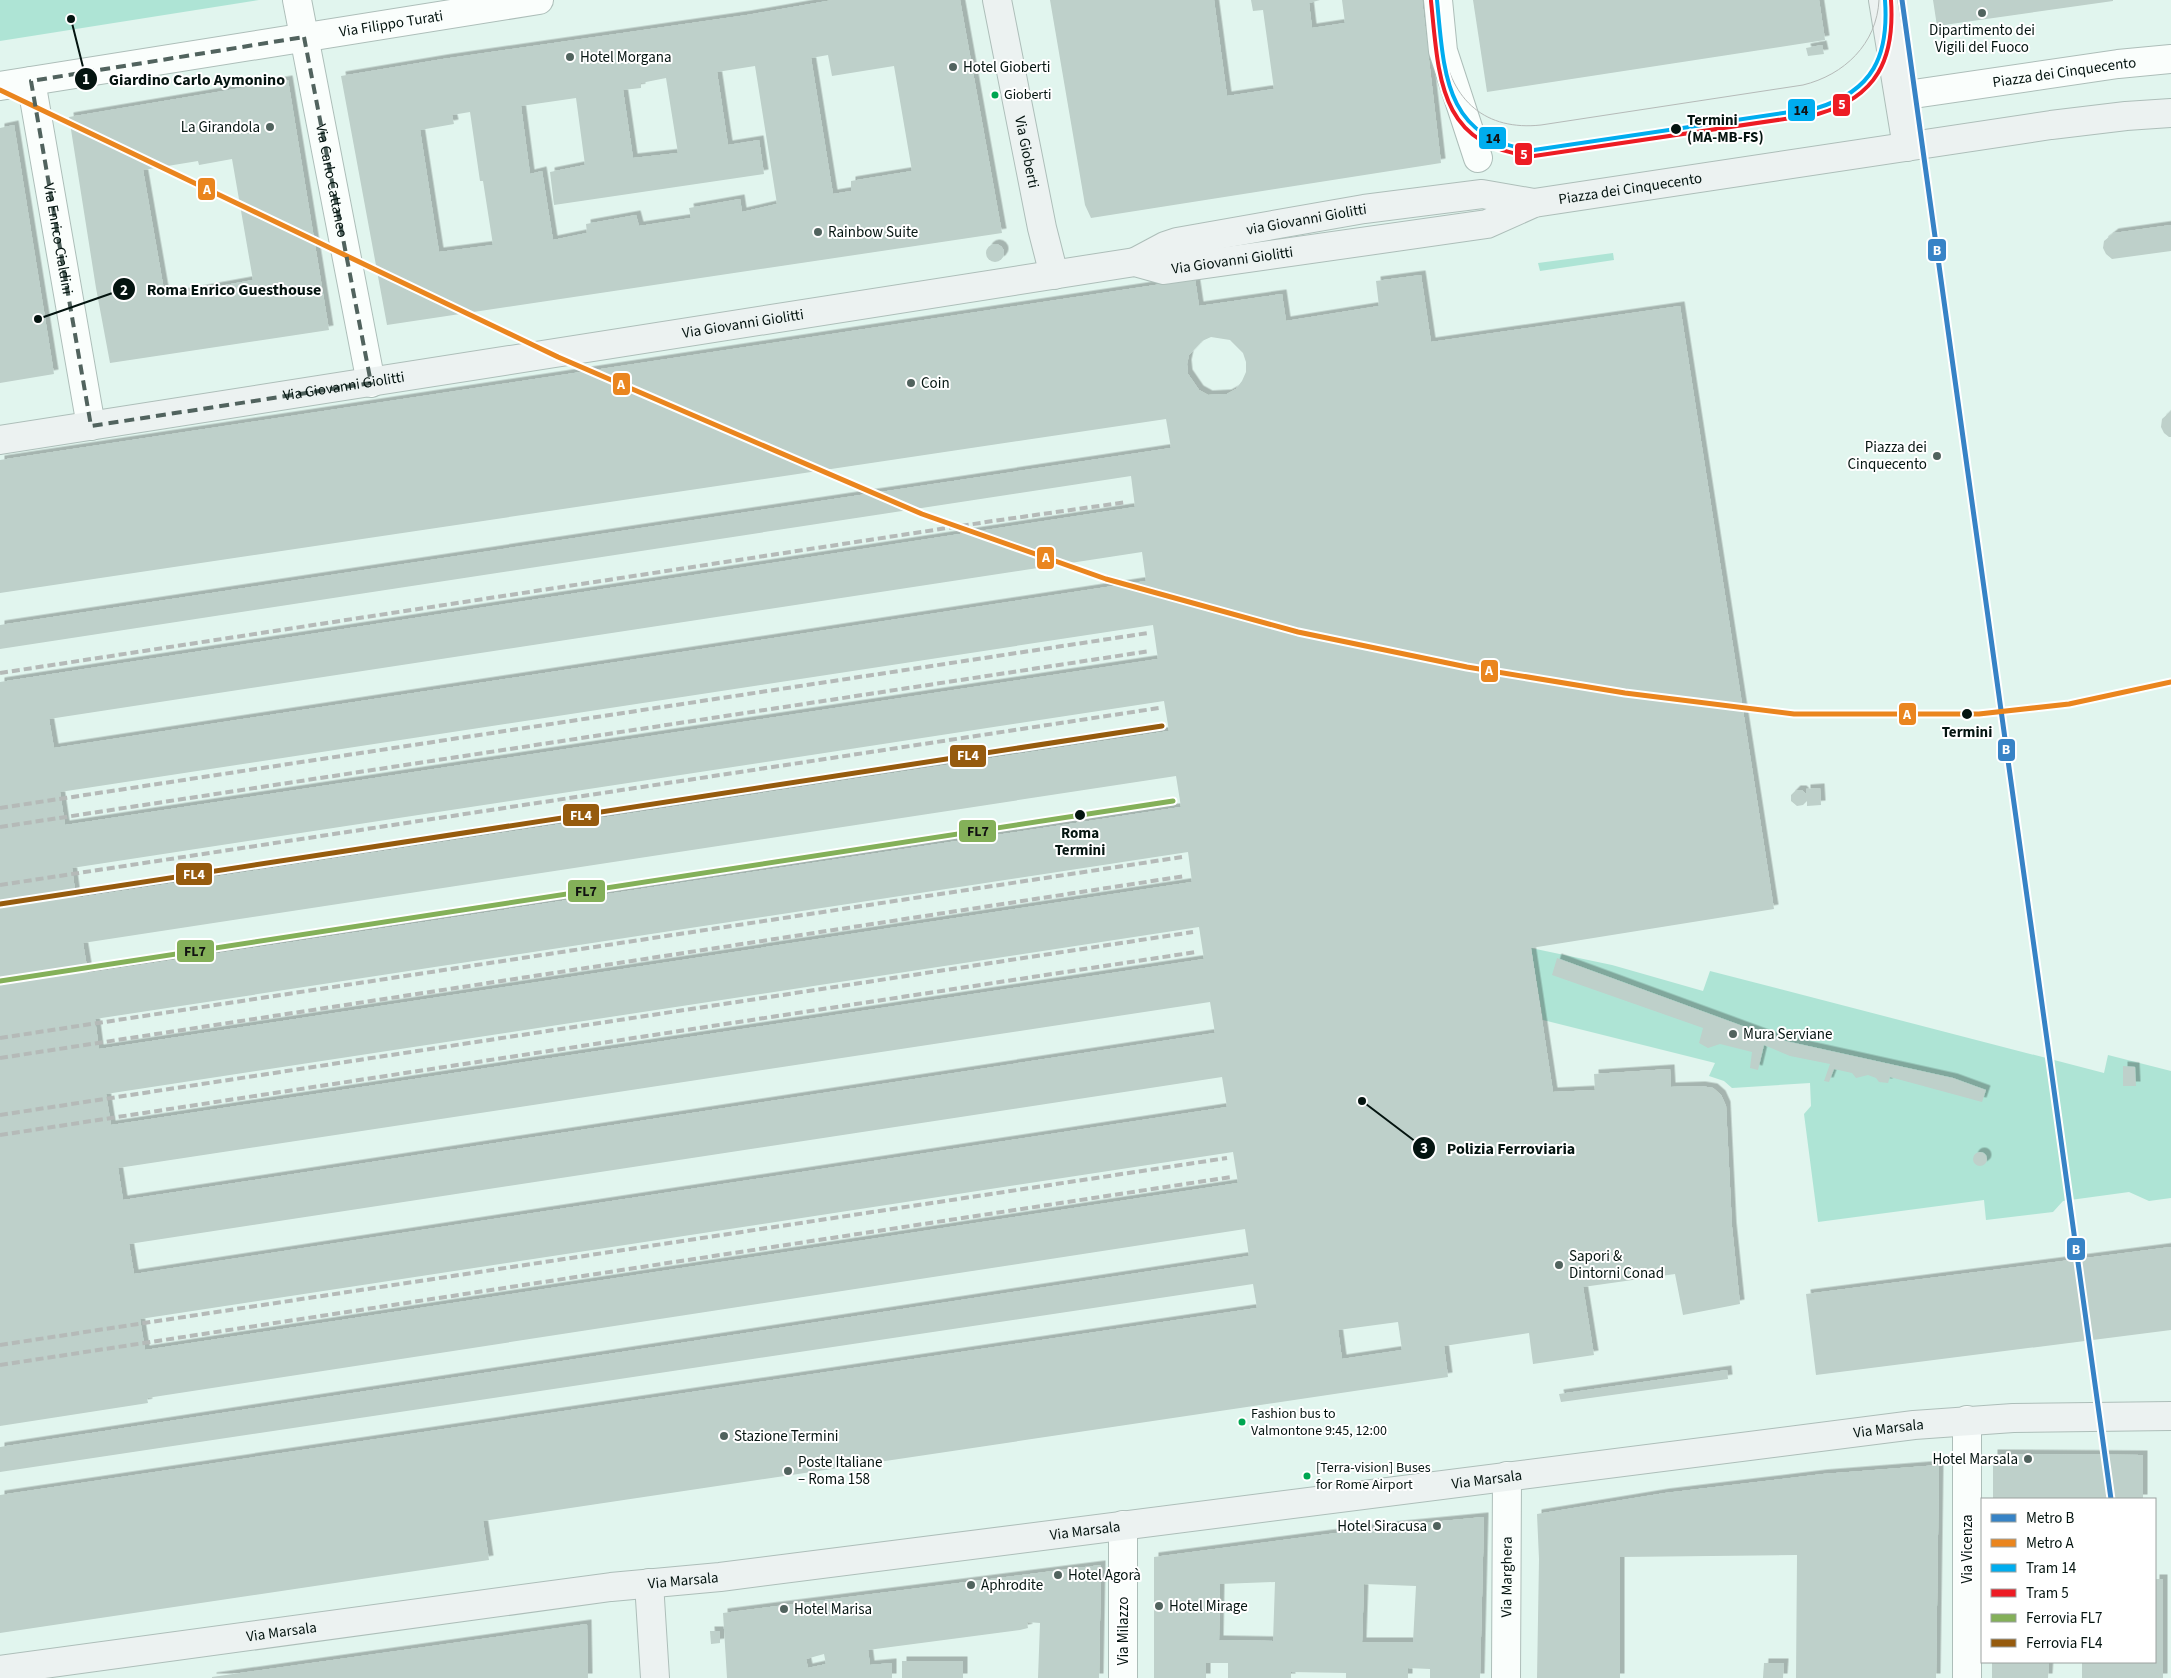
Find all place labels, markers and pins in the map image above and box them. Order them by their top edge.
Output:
marker: Dipartimento dei Vigili del Fuoco [1976,7,1988,19]
place label: Dipartimento dei Vigili del Fuoco [1929,20,2035,58]
place label: Hotel Morgana [580,47,672,68]
marker: Hotel Morgana [564,51,576,63]
place label: Hotel Gioberti [963,57,1051,78]
marker: Hotel Gioberti [947,61,959,73]
callout: Giardino Carlo Aymonino [74,64,295,95]
place label: Gioberti [1004,85,1051,105]
marker: Gioberti [990,90,1000,100]
place label: Termini (MA-MB-FS) [1687,110,1764,148]
place label: La Girandola [181,117,260,138]
marker: La Girandola [264,121,276,133]
marker: Termini (MA-MB-FS) [1669,122,1683,136]
place label: Rainbow Suite [828,222,918,243]
marker: Rainbow Suite [812,226,824,238]
callout: Roma Enrico Guesthouse [112,274,331,305]
place label: Coin [921,373,950,394]
marker: Coin [905,377,917,389]
place label: Piazza dei Cinquecento [1847,437,1927,475]
marker: Piazza dei Cinquecento [1931,450,1943,462]
marker: Termini [1960,707,1974,721]
place label: Termini [1942,722,1992,743]
marker: Roma Termini [1073,808,1087,822]
place label: Roma Termini [1055,823,1105,861]
place label: Mura Serviane [1743,1024,1832,1045]
marker: Mura Serviane [1727,1028,1739,1040]
callout: Polizia Ferroviaria [1412,1132,1585,1163]
place label: Sapori & Dintorni Conad [1569,1246,1664,1284]
marker: Sapori & Dintorni Conad [1553,1259,1565,1271]
place label: Fashion bus to Valmontone 9:45, 12:00 [1251,1404,1387,1441]
marker: Fashion bus to Valmontone 9:45, 12:00 [1237,1417,1247,1427]
place label: Stazione Termini [734,1426,839,1447]
marker: Stazione Termini [718,1430,730,1442]
place label: Hotel Marsala [1932,1449,2018,1470]
place label: Poste Italiane – Roma 158 [798,1452,883,1490]
marker: Hotel Marsala [2022,1453,2034,1465]
place label: [Terra-vision] Buses for Rome Airport [1316,1458,1431,1495]
marker: Poste Italiane – Roma 158 [782,1465,794,1477]
marker: [Terra-vision] Buses for Rome Airport [1302,1471,1312,1481]
place label: Hotel Siracusa [1337,1516,1427,1537]
marker: Hotel Siracusa [1431,1520,1443,1532]
place label: Hotel Agorà [1068,1565,1141,1586]
marker: Hotel Agorà [1052,1569,1064,1581]
place label: Aphrodite [981,1575,1043,1596]
marker: Aphrodite [965,1579,977,1591]
place label: Hotel Mirage [1169,1596,1248,1617]
place label: Hotel Marisa [794,1599,872,1620]
marker: Hotel Mirage [1153,1600,1165,1612]
marker: Hotel Marisa [778,1603,790,1615]

